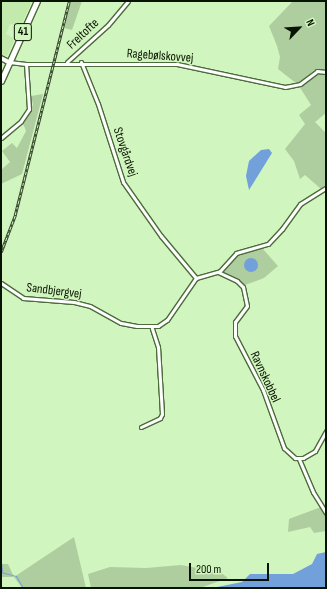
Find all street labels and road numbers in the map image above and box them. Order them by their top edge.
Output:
street label: Freltofte [64,15,102,53]
road number: 41 [13,22,33,42]
street label: Ragebølskovvej [126,46,194,66]
street label: Stovgårdvej [109,125,141,179]
street label: Sandbjergvej [26,280,82,302]
street label: Ravnskobbel [246,349,284,405]

